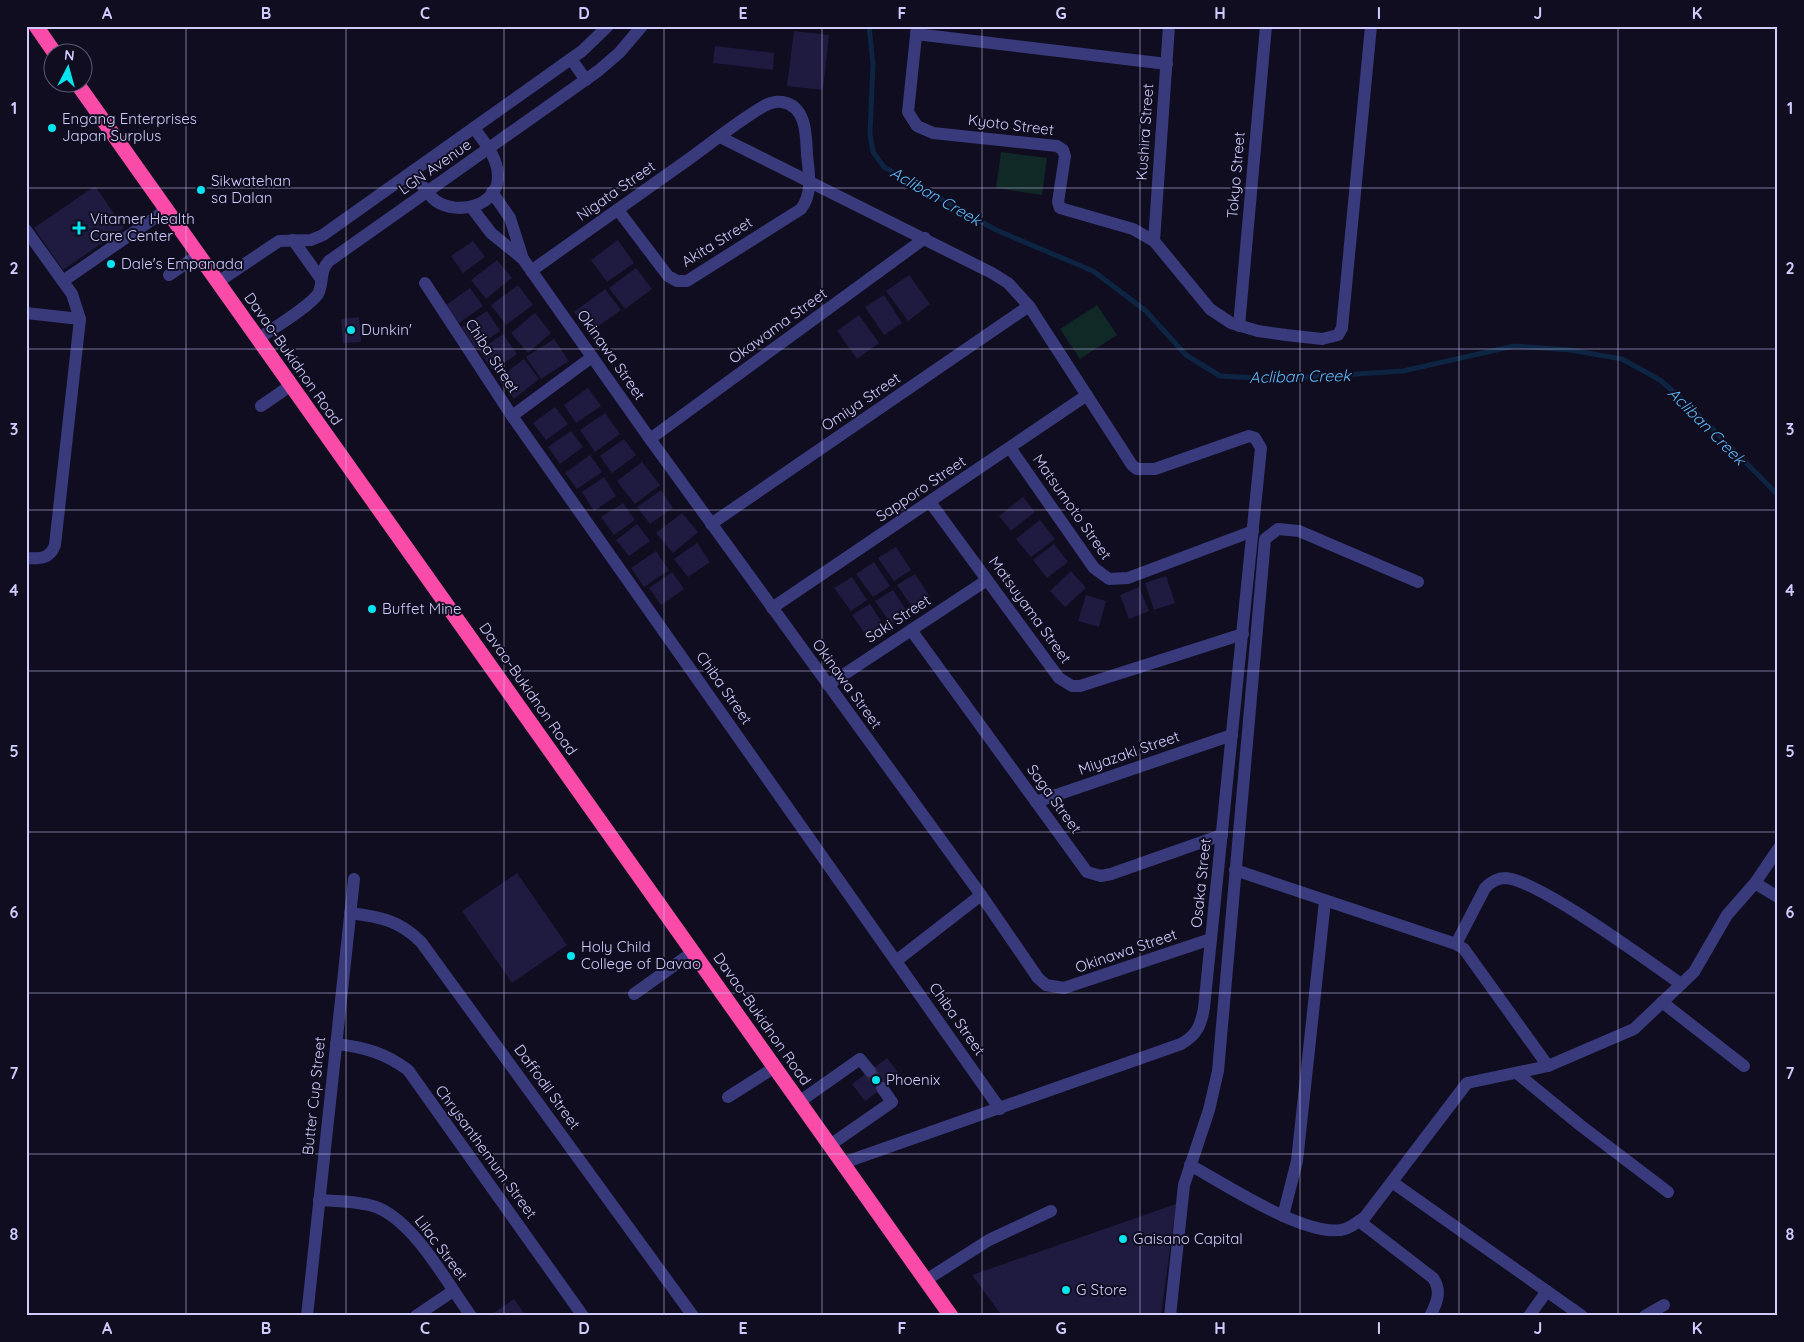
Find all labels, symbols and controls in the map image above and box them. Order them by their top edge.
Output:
text: A [102,3,113,23]
text: B [261,3,271,23]
text: C [420,3,430,23]
text: D [578,3,590,23]
text: E [738,3,748,23]
text: F [898,3,907,23]
text: G [1055,3,1067,23]
text: H [1214,3,1226,23]
text: I [1377,3,1381,23]
text: J [1534,3,1542,23]
text: K [1692,3,1702,23]
north arrow [42,42,92,92]
text: N [63,46,75,65]
street label: Kushira Street [1132,83,1157,181]
text: 1 [11,98,17,118]
text: 1 [1787,98,1793,118]
place label: Engang Enterprises Japan Surplus [62,109,197,145]
street label: Kyoto Street [967,110,1055,139]
marker: Engang Enterprises Japan Surplus [46,122,58,134]
street label: Tokyo Street [1222,131,1249,219]
street label: LGN Avenue [395,135,475,199]
street label: Nigata Street [573,156,659,225]
water label: Acliban Creek [887,162,986,231]
place label: Sikwatehan sa Dalan [211,171,291,207]
marker: Sikwatehan sa Dalan [195,184,207,196]
place label: Vitamer Health Care Center [90,209,195,245]
street label: Akita Street [678,212,756,271]
marker: Vitamer Health Care Center [72,221,86,235]
place label: Dale's Empanada [121,254,243,273]
text: 2 [9,258,19,278]
marker: Dale's Empanada [105,258,117,270]
text: 2 [1785,258,1795,278]
street label: Okawama Street [725,284,831,368]
street label: Davao-Bukidnon Road [240,289,346,429]
street label: Okinawa Street [573,306,650,404]
street label: Chiba Street [461,315,523,396]
place label: Dunkin' [361,320,412,339]
marker: Dunkin' [345,324,357,336]
water label: Acliban Creek [1249,365,1352,387]
street label: Omiya Street [818,368,904,435]
water label: Acliban Creek [1664,383,1751,470]
text: 3 [10,419,18,439]
text: 3 [1786,419,1794,439]
street label: Matsumoto Street [1029,450,1116,563]
street label: Sapporo Street [872,452,969,526]
street label: Matsuyama Street [985,552,1076,667]
text: 4 [9,580,19,600]
text: 4 [1785,580,1795,600]
street label: Saki Street [862,590,934,647]
place label: Buffet Mine [382,599,462,618]
marker: Buffet Mine [366,603,378,615]
street label: Davao-Bukidnon Road [475,619,581,759]
street label: Okinawa Street [809,635,886,732]
street label: Chiba Street [692,648,757,728]
street label: Miyazaki Street [1076,726,1182,779]
text: 5 [9,741,19,761]
text: 5 [1785,741,1795,761]
street label: Saga Street [1023,760,1086,837]
street label: Osaka Street [1186,837,1215,929]
text: 6 [10,902,19,922]
text: 6 [1786,902,1795,922]
street label: Okinawa Street [1073,924,1179,977]
place label: Holy Child College of Davao [581,937,701,973]
street label: Davao-Bukidnon Road [709,949,815,1089]
marker: Holy Child College of Davao [565,950,577,962]
street label: Chiba Street [925,979,990,1059]
street label: Butter Cup Street [298,1036,329,1156]
street label: Daffodil Street [510,1040,585,1133]
text: 7 [10,1063,19,1083]
text: 7 [1786,1063,1795,1083]
place label: Phoenix [886,1070,940,1089]
marker: Phoenix [870,1074,882,1086]
street label: Chrysanthemum Street [432,1081,541,1222]
street label: Lilac Street [411,1211,472,1284]
text: 8 [10,1224,19,1244]
text: 8 [1786,1224,1795,1244]
place label: Gaisano Capital [1133,1229,1243,1248]
marker: Gaisano Capital [1117,1233,1129,1245]
place label: G Store [1076,1280,1127,1299]
marker: G Store [1060,1284,1072,1296]
text: A [102,1318,113,1338]
text: B [261,1318,271,1338]
text: C [420,1318,430,1338]
text: D [578,1318,590,1338]
text: E [738,1318,748,1338]
text: F [898,1318,907,1338]
text: G [1055,1318,1067,1338]
text: H [1214,1318,1226,1338]
text: I [1377,1318,1381,1338]
text: J [1534,1318,1542,1338]
text: K [1692,1318,1702,1338]

